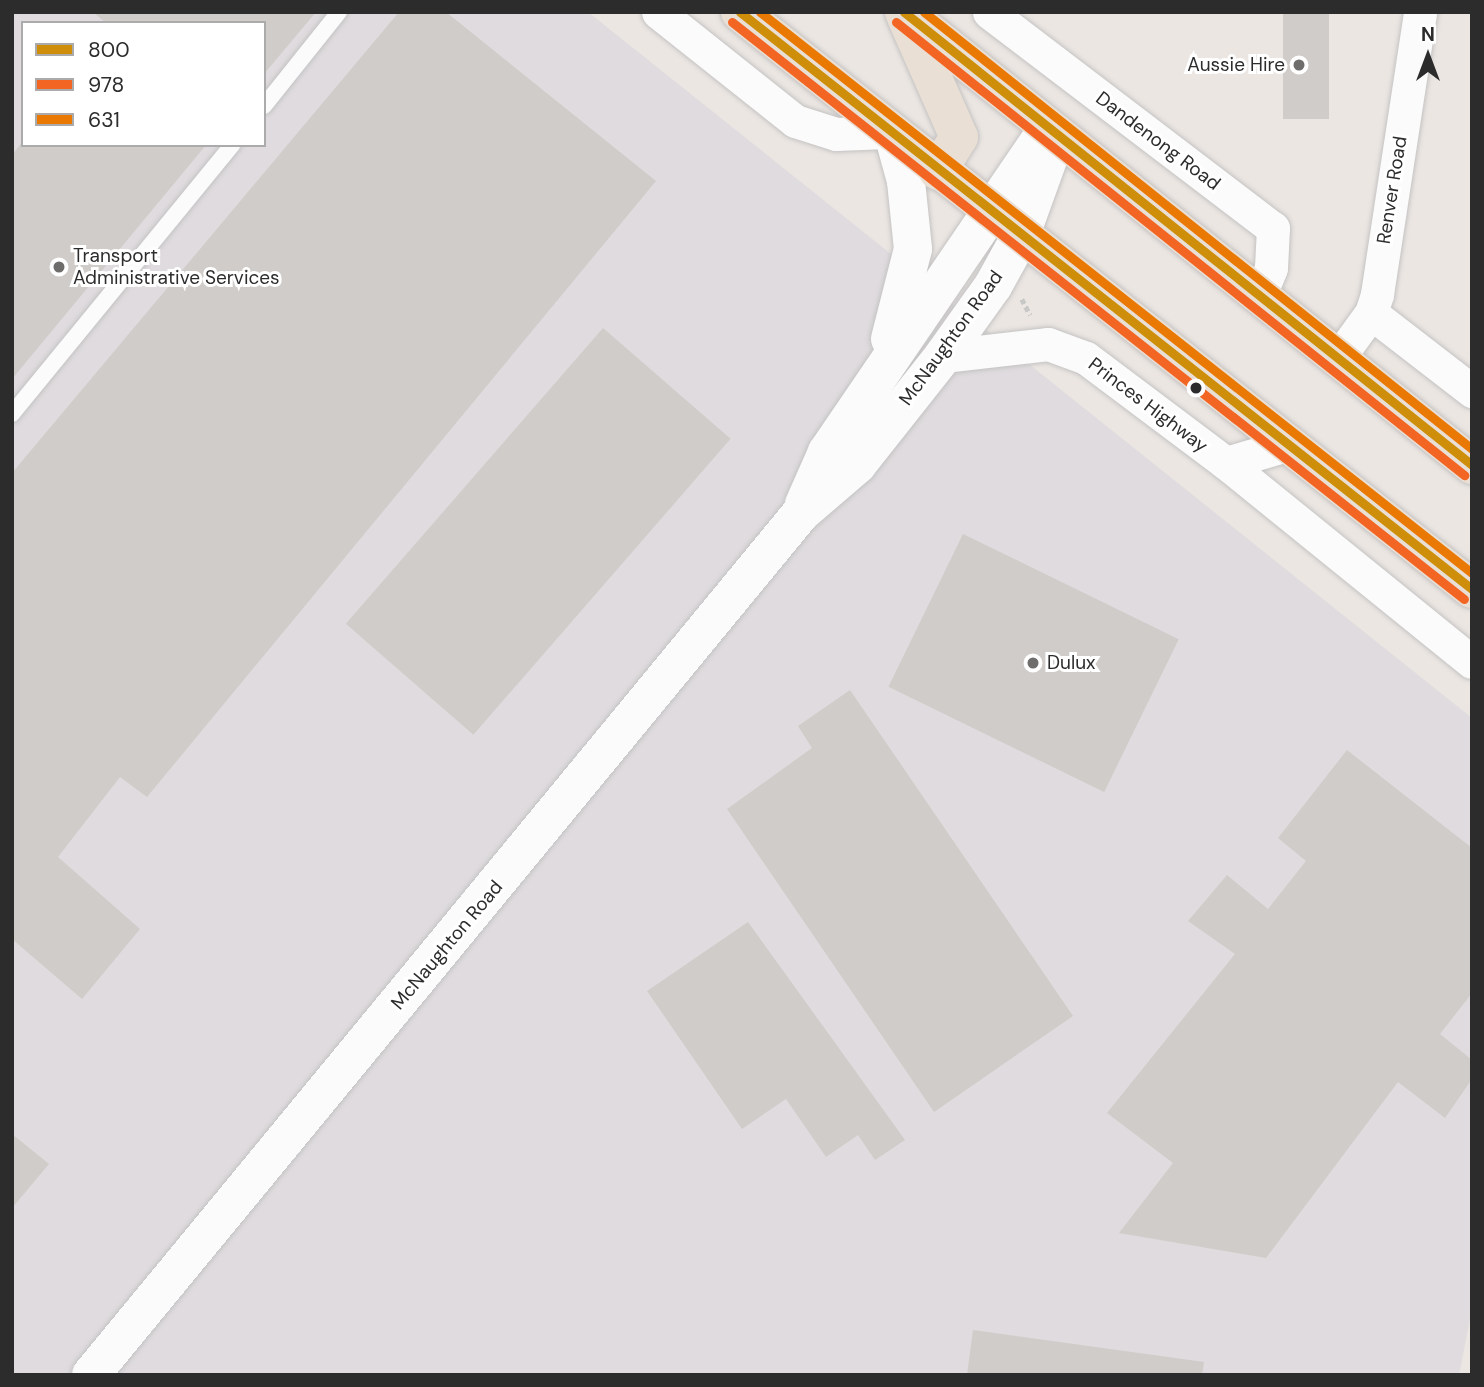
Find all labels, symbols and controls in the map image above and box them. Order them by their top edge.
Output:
legend [21,21,266,147]
north arrow [1393,21,1463,91]
text: N [1421,22,1435,47]
text: 800 [88,36,130,64]
place label: Aussie Hire [1187,54,1285,76]
marker: Aussie Hire [1291,57,1307,73]
text: 978 [88,71,124,99]
street label: Dandenong Road [1091,87,1225,195]
text: 631 [88,106,120,134]
street label: Renver Road [1372,134,1412,246]
place label: Transport Administrative Services [73,245,280,289]
marker: Transport Administrative Services [51,259,67,275]
street label: McNaughton Road [894,266,1008,410]
street label: Princes Highway [1084,353,1212,457]
unlabelled marker [1189,381,1203,395]
place label: Dulux [1047,652,1096,674]
marker: Dulux [1025,655,1041,671]
street label: McNaughton Road [386,876,508,1014]

